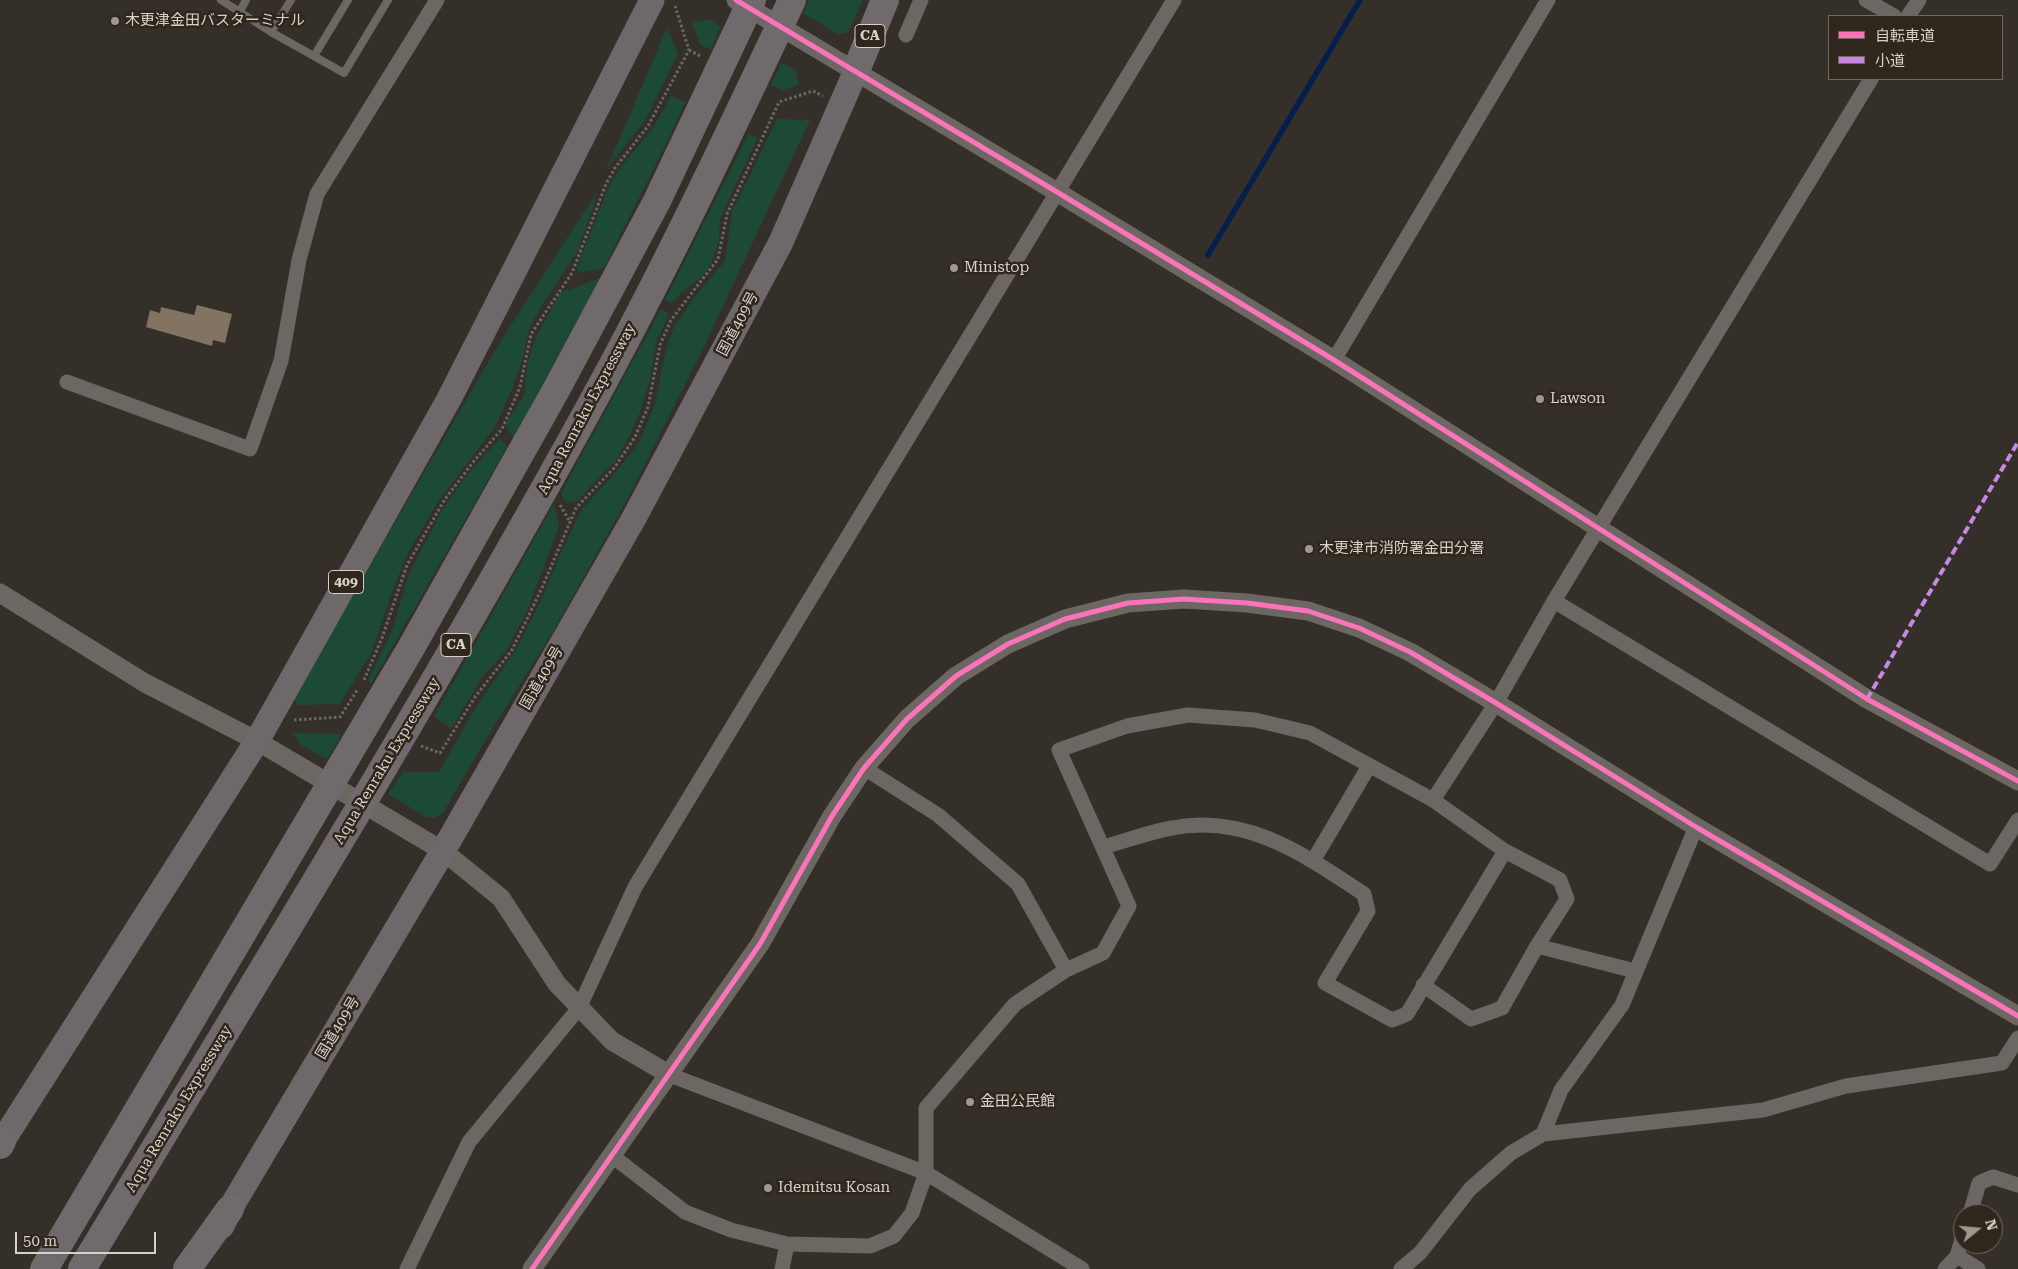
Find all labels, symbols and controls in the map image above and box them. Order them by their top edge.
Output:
place label: 木更津金田バスターミナル [125,12,305,30]
marker: 木更津金田バスターミナル [109,15,121,27]
legend [1828,15,2003,80]
road number: CA [855,24,885,48]
text: 自転車道 [1875,27,1935,45]
text: 小道 [1875,52,1905,70]
place label: Ministop [964,259,1029,277]
marker: Ministop [948,262,960,274]
street label: 国道409号 [714,289,762,359]
street label: Aqua Renraku Expressway [534,320,640,498]
place label: Lawson [1550,390,1606,408]
marker: Lawson [1534,393,1546,405]
place label: 木更津市消防署金田分署 [1319,540,1484,558]
marker: 木更津市消防署金田分署 [1303,543,1315,555]
road number: 409 [328,570,364,594]
road number: CA [441,634,471,656]
street label: 国道409号 [517,643,567,713]
street label: Aqua Renraku Expressway [330,674,444,848]
street label: 国道409号 [312,993,364,1063]
street label: Aqua Renraku Expressway [122,1022,236,1196]
place label: 金田公民館 [980,1093,1055,1111]
marker: 金田公民館 [964,1096,976,1108]
place label: Idemitsu Kosan [778,1179,890,1197]
marker: Idemitsu Kosan [762,1182,774,1194]
north arrow [1953,1204,2003,1254]
text: N [1982,1217,2001,1232]
scale bar [18,1222,159,1254]
text: 50 m [23,1232,57,1250]

